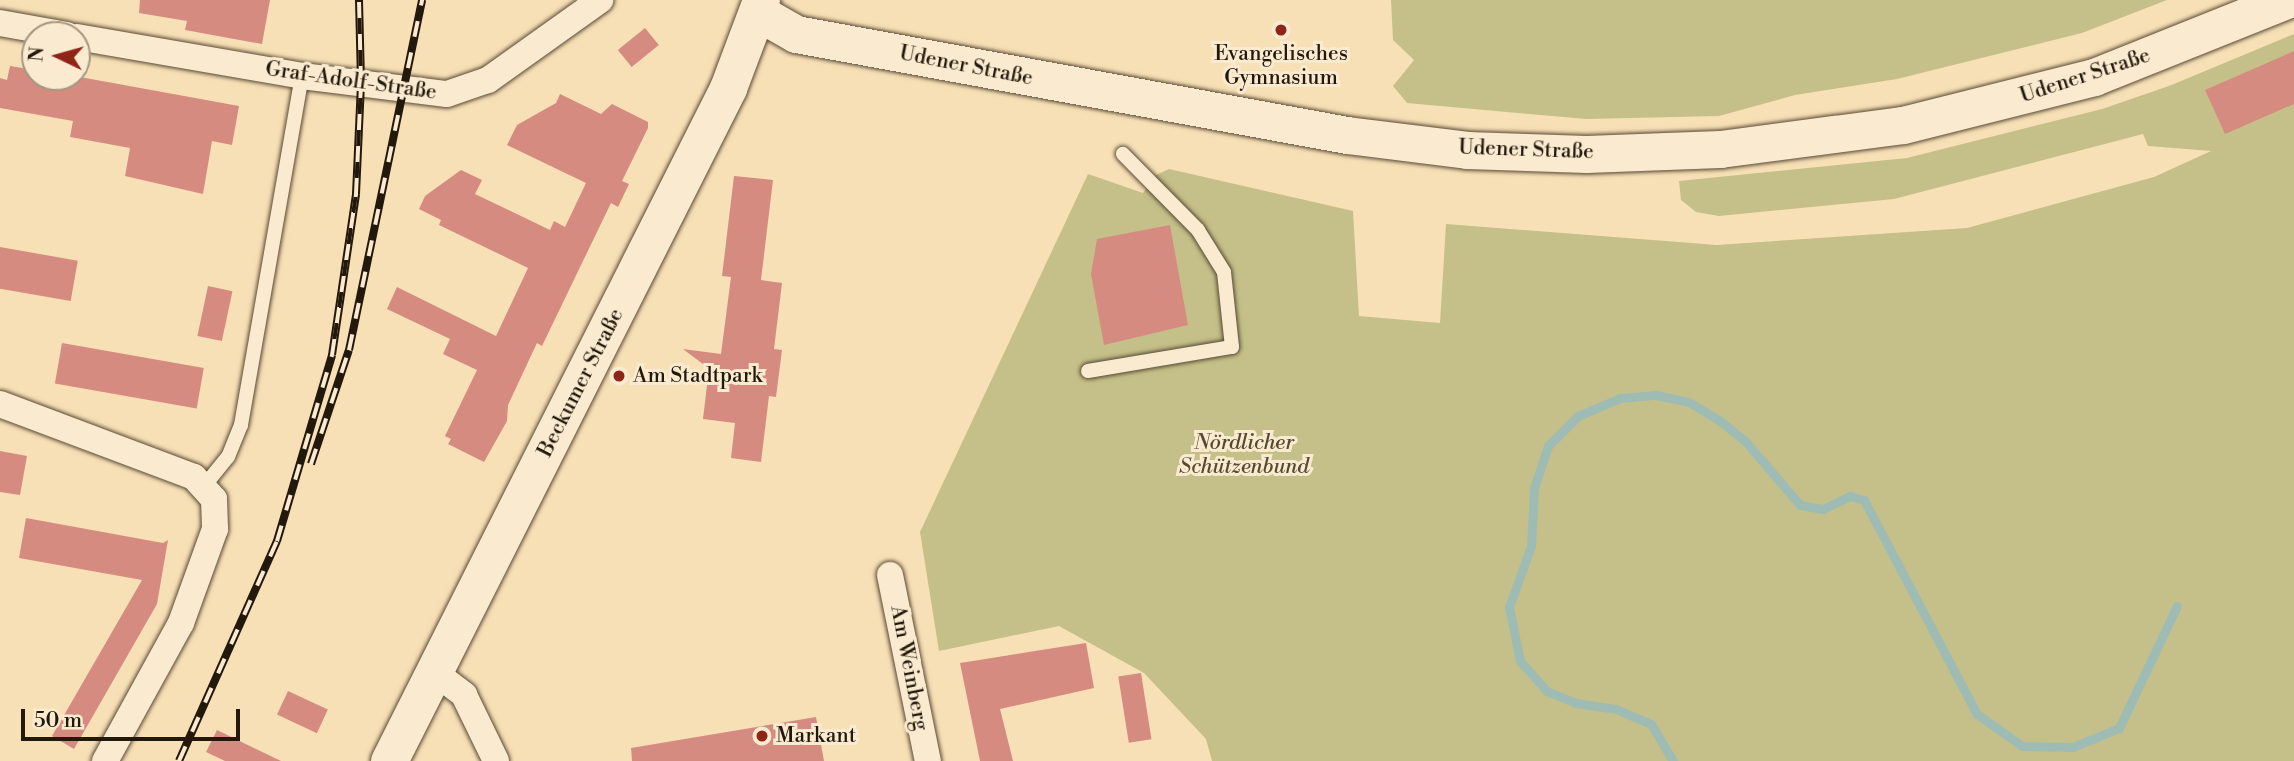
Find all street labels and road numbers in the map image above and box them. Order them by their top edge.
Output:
street label: Udener Straße [897,41,1035,91]
street label: Udener Straße [2017,43,2153,109]
street label: Graf-Adolf-Straße [264,57,438,105]
street label: Udener Straße [1458,135,1594,165]
street label: Beckumer Straße [533,304,629,462]
street label: Am Weinberg [884,603,934,733]

